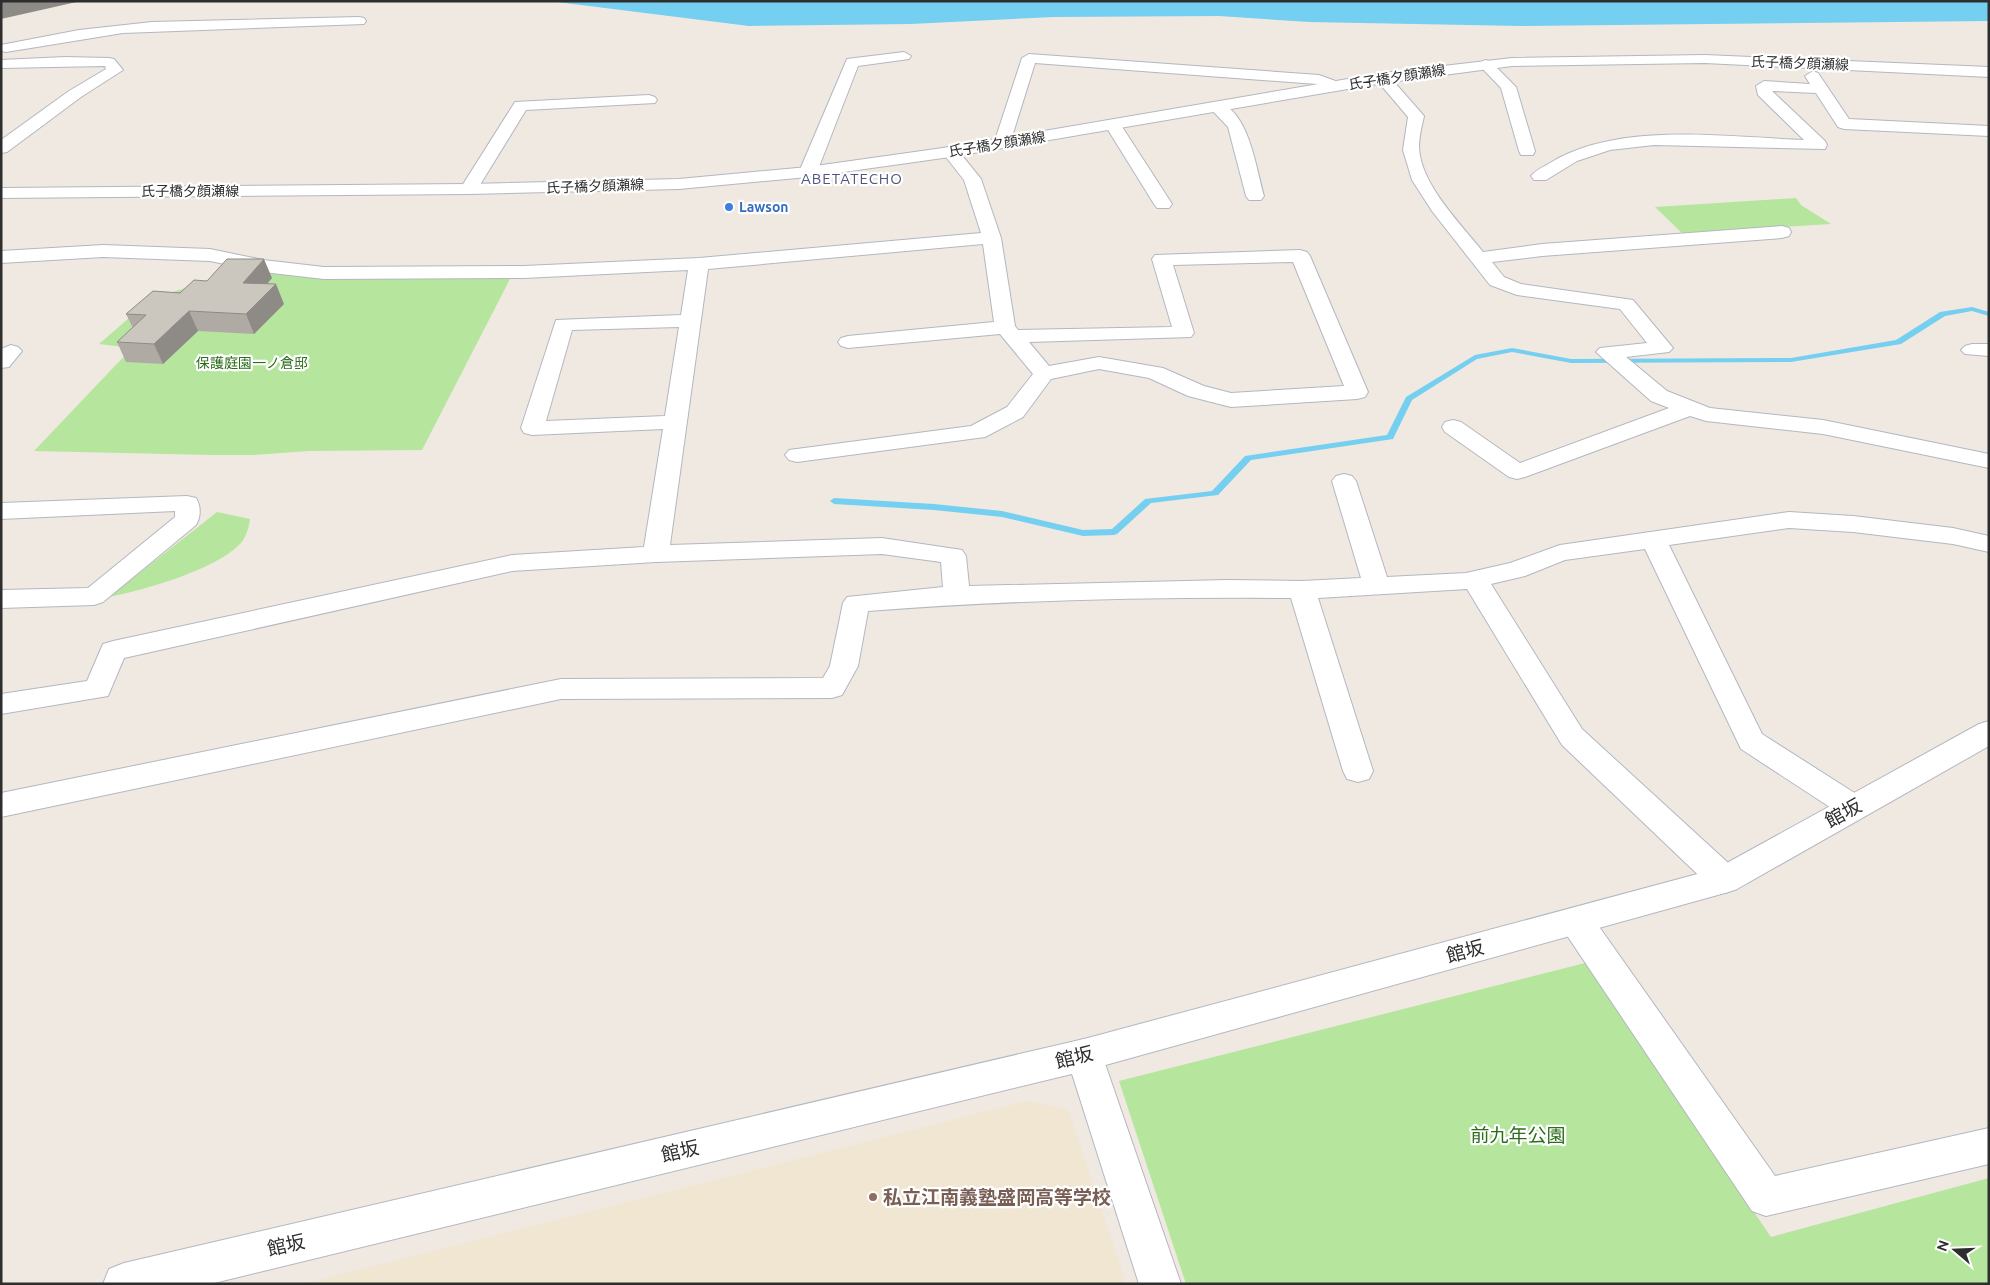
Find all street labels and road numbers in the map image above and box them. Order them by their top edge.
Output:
street label: 氏子橋夕顔瀬線 [1751,53,1849,73]
street label: 氏子橋夕顔瀬線 [1347,61,1447,93]
street label: 氏子橋夕顔瀬線 [947,128,1047,160]
street label: 氏子橋夕顔瀬線 [546,176,644,196]
street label: 氏子橋夕顔瀬線 [141,183,239,199]
street label: 館坂 [1821,794,1865,832]
street label: 館坂 [1444,935,1486,967]
street label: 館坂 [1053,1042,1095,1072]
street label: 館坂 [659,1136,701,1166]
street label: 館坂 [265,1230,307,1260]

